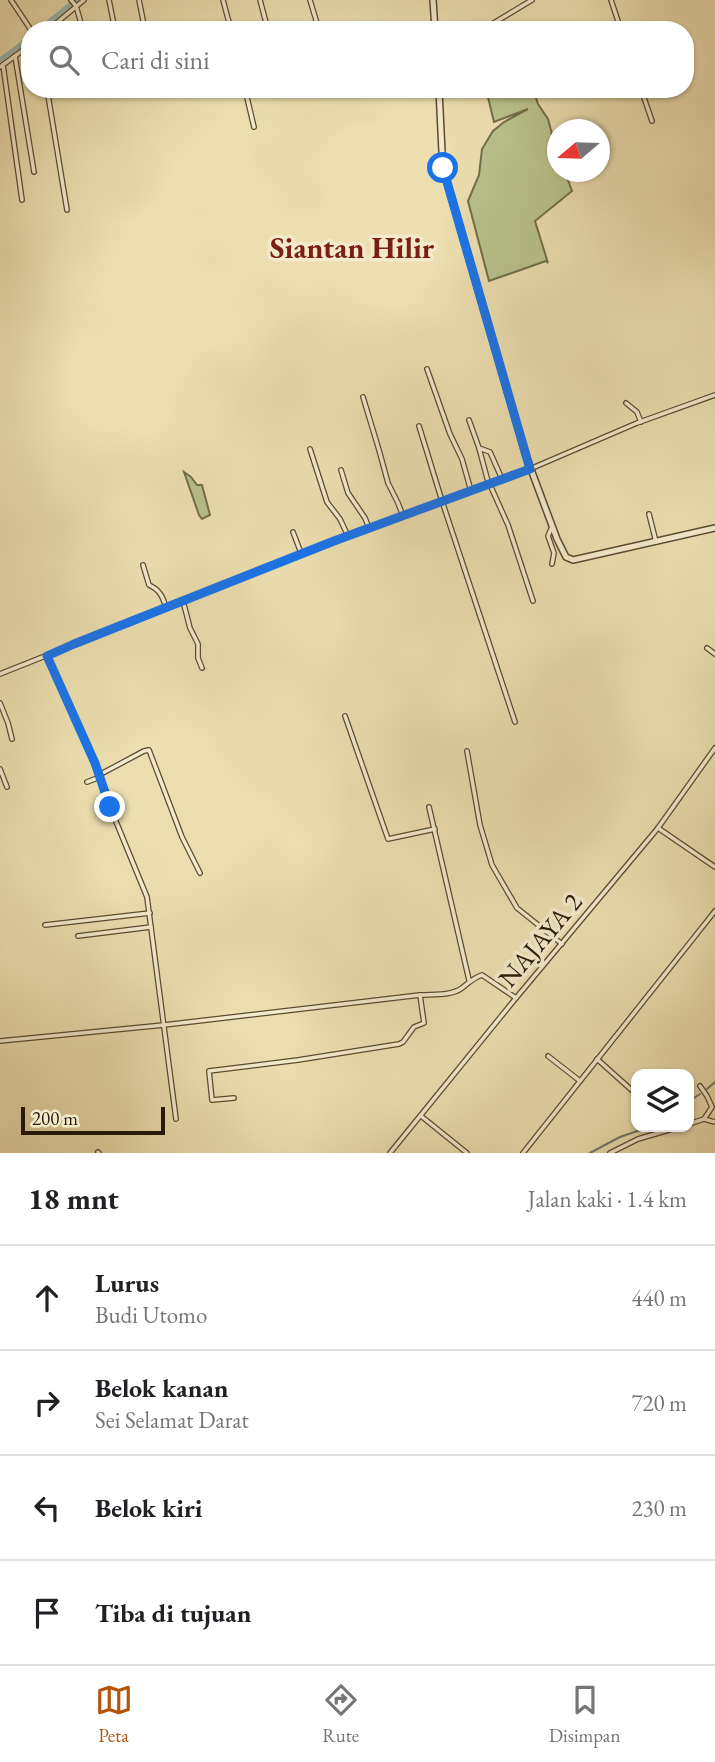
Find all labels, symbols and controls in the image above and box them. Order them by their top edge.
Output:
search box [21,21,694,98]
icon: search [45,41,83,79]
text: Cari di sini [101,43,210,77]
north arrow [547,119,610,182]
route start [427,152,458,183]
district label: Siantan Hilir [270,228,435,267]
route end [94,791,125,822]
street label: NAJAYA 2 [491,885,590,994]
map controls [631,1069,694,1132]
button: layers [631,1069,694,1132]
scale bar [21,1104,164,1136]
text: 200 m [32,1106,78,1131]
text: 18 mnt [28,1179,119,1218]
text: Jalan kaki · 1.4 km [528,1184,687,1214]
text: Lurus [95,1266,159,1300]
icon: ahead [28,1279,66,1317]
text: 440 m [631,1283,687,1313]
text: Budi Utomo [95,1300,207,1330]
text: Belok kanan [95,1371,229,1405]
icon: right [28,1384,66,1422]
text: 720 m [631,1388,687,1418]
text: Sei Selamat Darat [95,1405,249,1435]
icon: left [28,1489,66,1527]
text: Belok kiri [95,1491,202,1525]
text: 230 m [631,1493,687,1523]
icon: arrive [28,1594,66,1632]
text: Tiba di tujuan [95,1596,251,1630]
tab: Peta [95,1681,133,1748]
tab: Rute [322,1681,360,1748]
tab: Disimpan [549,1681,620,1748]

